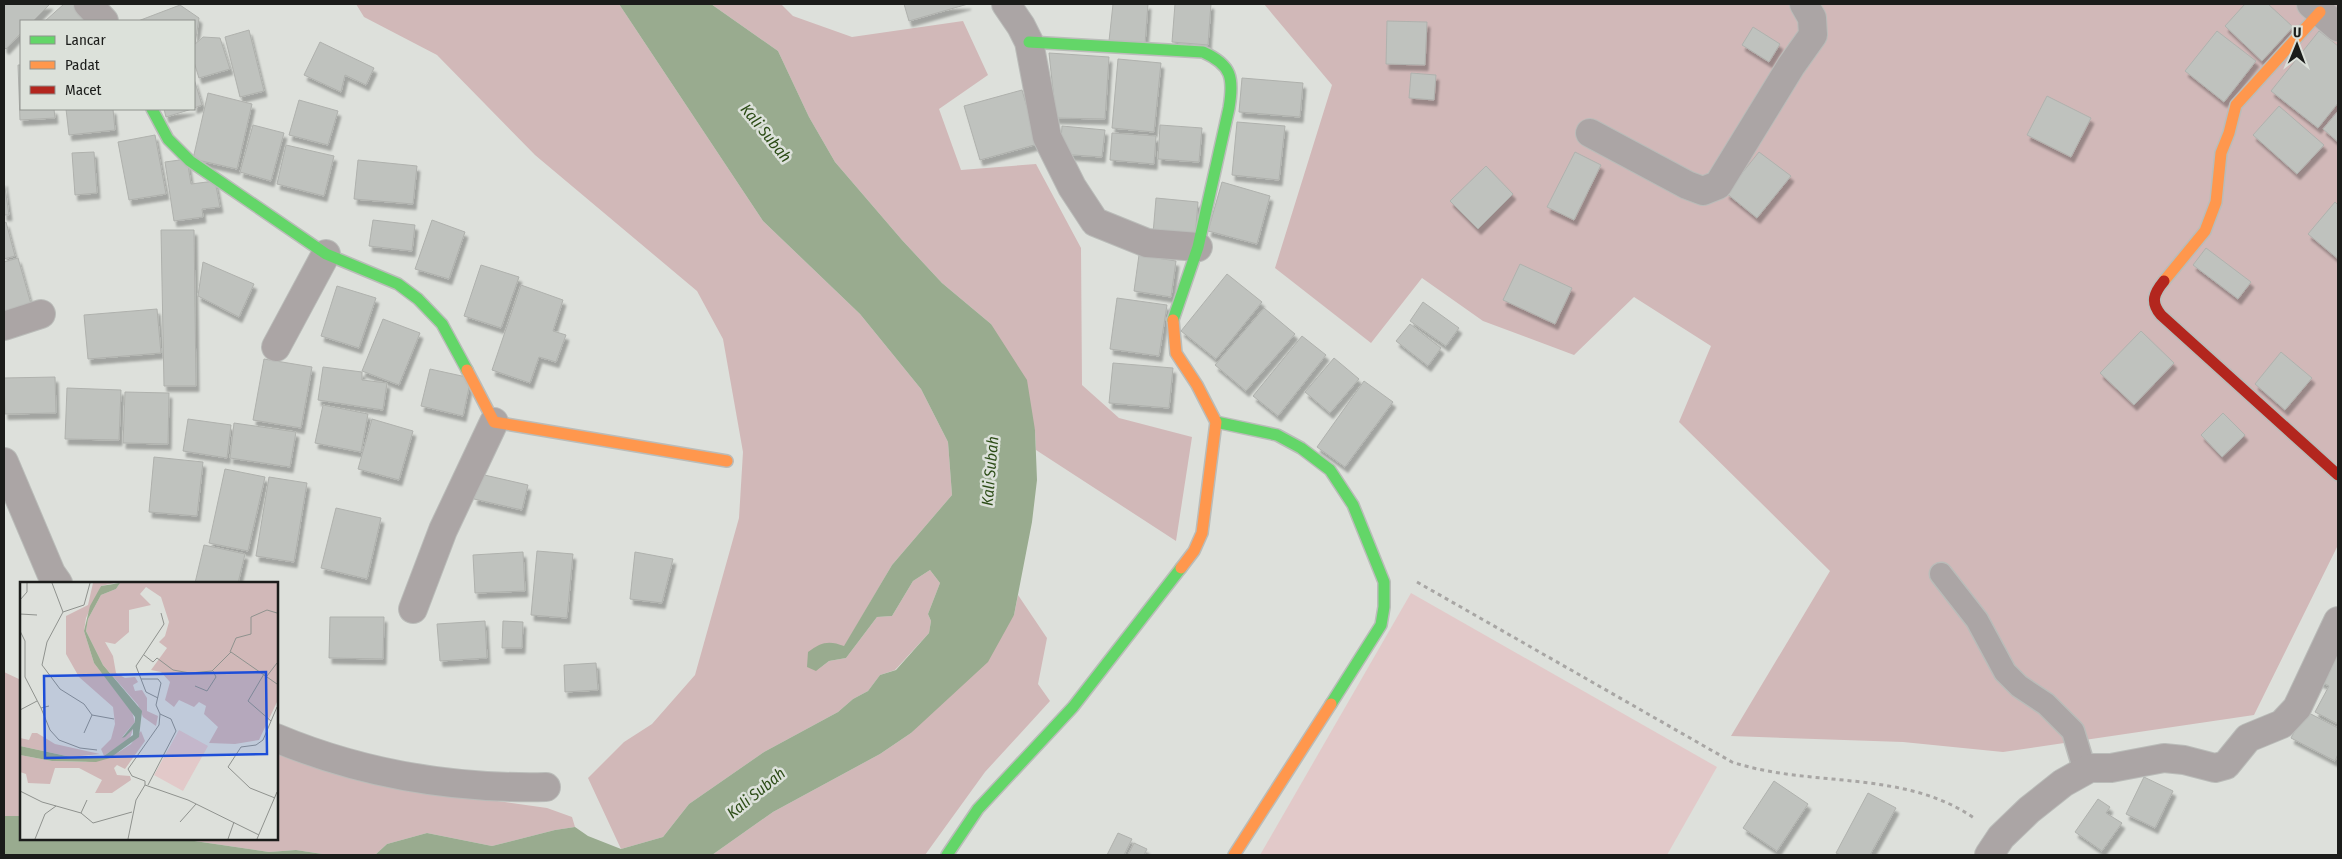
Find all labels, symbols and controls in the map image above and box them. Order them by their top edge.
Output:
legend [20,20,195,110]
north arrow [2272,20,2322,70]
text: U [2293,24,2301,41]
text: Lancar [65,31,106,49]
text: Padat [65,56,100,74]
text: Macet [65,81,102,99]
water label: Kali Subah [737,100,795,166]
water label: Kali Subah [977,435,1003,507]
inset map [20,582,278,839]
water label: Kali Subah [723,764,789,822]

